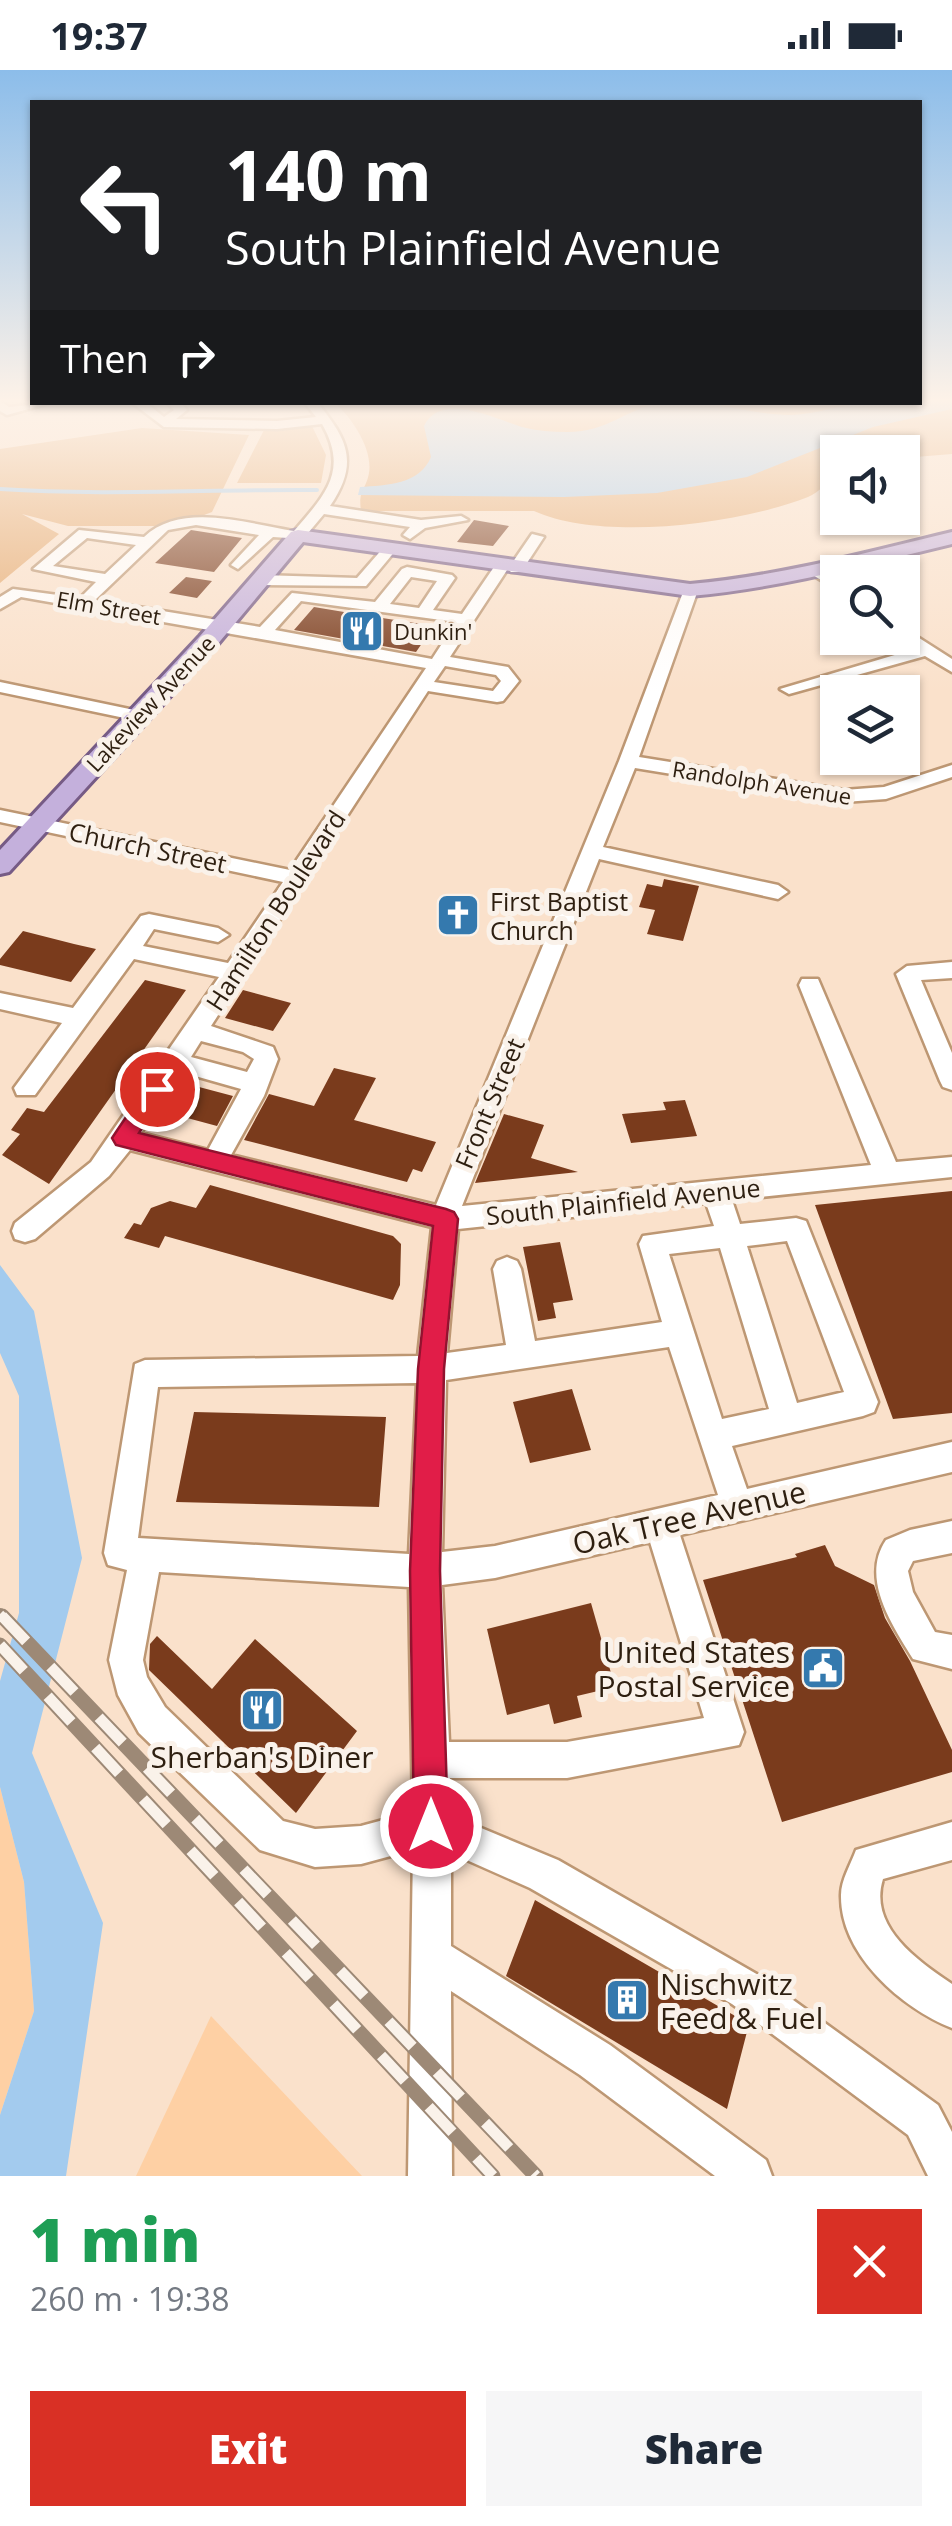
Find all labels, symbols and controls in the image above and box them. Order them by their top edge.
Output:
text: 19:37 [50,9,148,61]
text: 140 m [225,126,432,222]
icon: left [60,140,190,270]
text: South Plainfield Avenue [225,217,721,278]
icon: right [169,330,224,385]
text: Then [60,332,149,384]
map controls [820,435,920,775]
button: sound [820,435,920,535]
button: search [820,555,920,655]
street label: Elm Street [55,583,164,631]
restaurant icon: Dunkin' [339,608,385,654]
place label: Dunkin' [394,616,472,646]
street label: Lakeview Avenue [79,628,221,778]
button: layers [820,675,920,775]
street label: Randolph Avenue [670,753,854,811]
street label: Hamilton Boulevard [197,803,353,1017]
street label: Church Street [66,814,230,880]
place label: First Baptist Church [490,884,628,947]
church icon: First Baptist Church [435,892,481,938]
street label: Front Street [446,1032,532,1173]
pin [115,1047,200,1132]
icon: arrive [130,1062,185,1117]
street label: South Plainfield Avenue [484,1170,762,1232]
street label: Oak Tree Avenue [568,1470,810,1564]
place label: United States Postal Service [598,1631,790,1706]
public building icon: United States Postal Service [800,1645,846,1691]
restaurant icon: Sherban's Diner [239,1687,285,1733]
place label: Sherban's Diner [151,1736,373,1777]
position arrow [379,1774,483,1878]
place label: Nischwitz Feed & Fuel [660,1963,823,2038]
building icon: Nischwitz Feed & Fuel [604,1977,650,2023]
text: 1 min [30,2198,200,2280]
button: close [817,2209,922,2314]
text: 260 m · 19:38 [30,2277,229,2320]
button: Exit [30,2391,466,2506]
button: Share [486,2391,922,2506]

